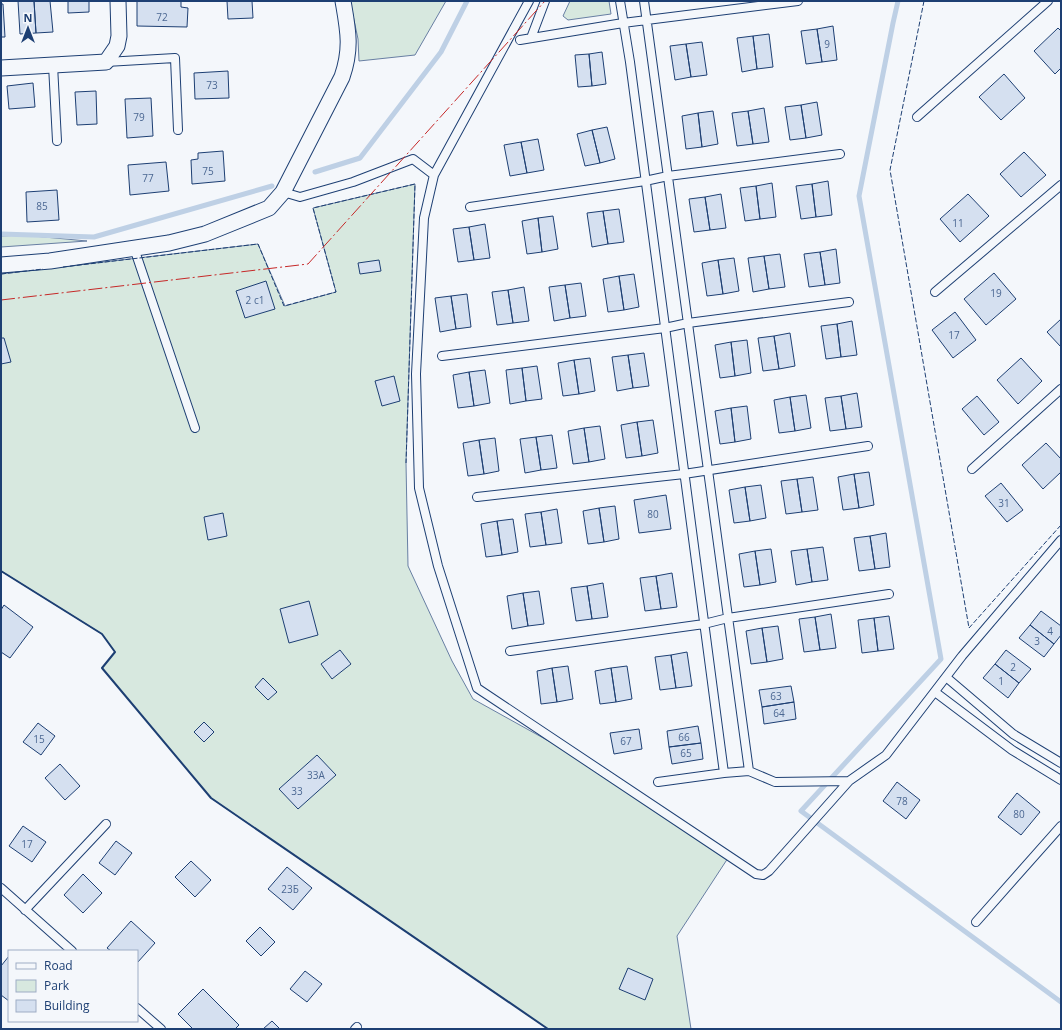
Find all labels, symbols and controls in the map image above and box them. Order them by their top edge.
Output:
north arrow [8,8,48,48]
text: N [24,10,32,25]
house number: 72 [156,10,168,24]
house number: 9 [824,37,830,51]
house number: 73 [206,78,218,92]
house number: 79 [133,110,145,124]
house number: 75 [202,164,214,178]
house number: 77 [142,171,154,185]
house number: 85 [36,199,48,213]
house number: 11 [952,216,964,230]
house number: 19 [990,286,1002,300]
house number: 2 с1 [246,293,264,307]
house number: 17 [948,328,960,342]
house number: 31 [998,496,1010,510]
house number: 80 [647,507,659,521]
house number: 4 [1047,624,1053,638]
house number: 3 [1034,634,1040,648]
house number: 2 [1010,660,1016,674]
house number: 1 [998,674,1004,688]
house number: 63 [770,689,782,703]
house number: 64 [773,706,785,720]
house number: 66 [678,730,690,744]
house number: 15 [33,732,45,746]
house number: 67 [620,734,632,748]
house number: 65 [680,746,692,760]
house number: 33А [307,768,326,782]
house number: 33 [291,784,303,798]
house number: 78 [896,794,908,808]
house number: 80 [1013,807,1025,821]
house number: 17 [21,837,33,851]
house number: 23Б [281,882,299,896]
legend [8,950,138,1022]
text: Road [44,957,73,974]
text: Park [44,977,70,994]
text: Building [44,997,90,1014]

